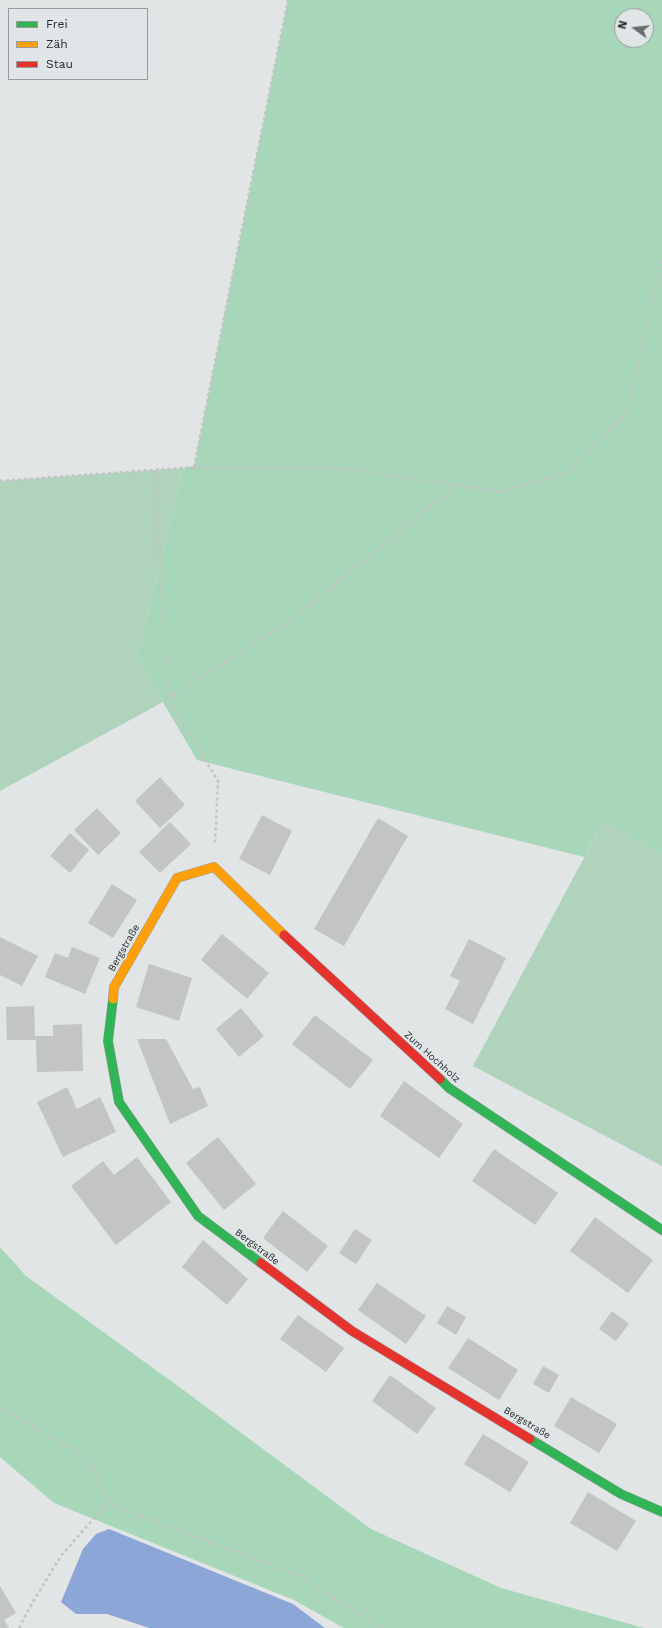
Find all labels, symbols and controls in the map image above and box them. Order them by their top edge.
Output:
legend [8,8,148,80]
north arrow [614,8,654,48]
text: Frei [46,17,68,31]
text: N [616,19,630,31]
text: Zäh [46,37,68,51]
text: Stau [46,57,73,71]
street label: Bergstraße [106,922,142,974]
street label: Zum Hochholz [402,1029,462,1085]
street label: Bergstraße [232,1226,282,1268]
street label: Bergstraße [501,1404,553,1442]

